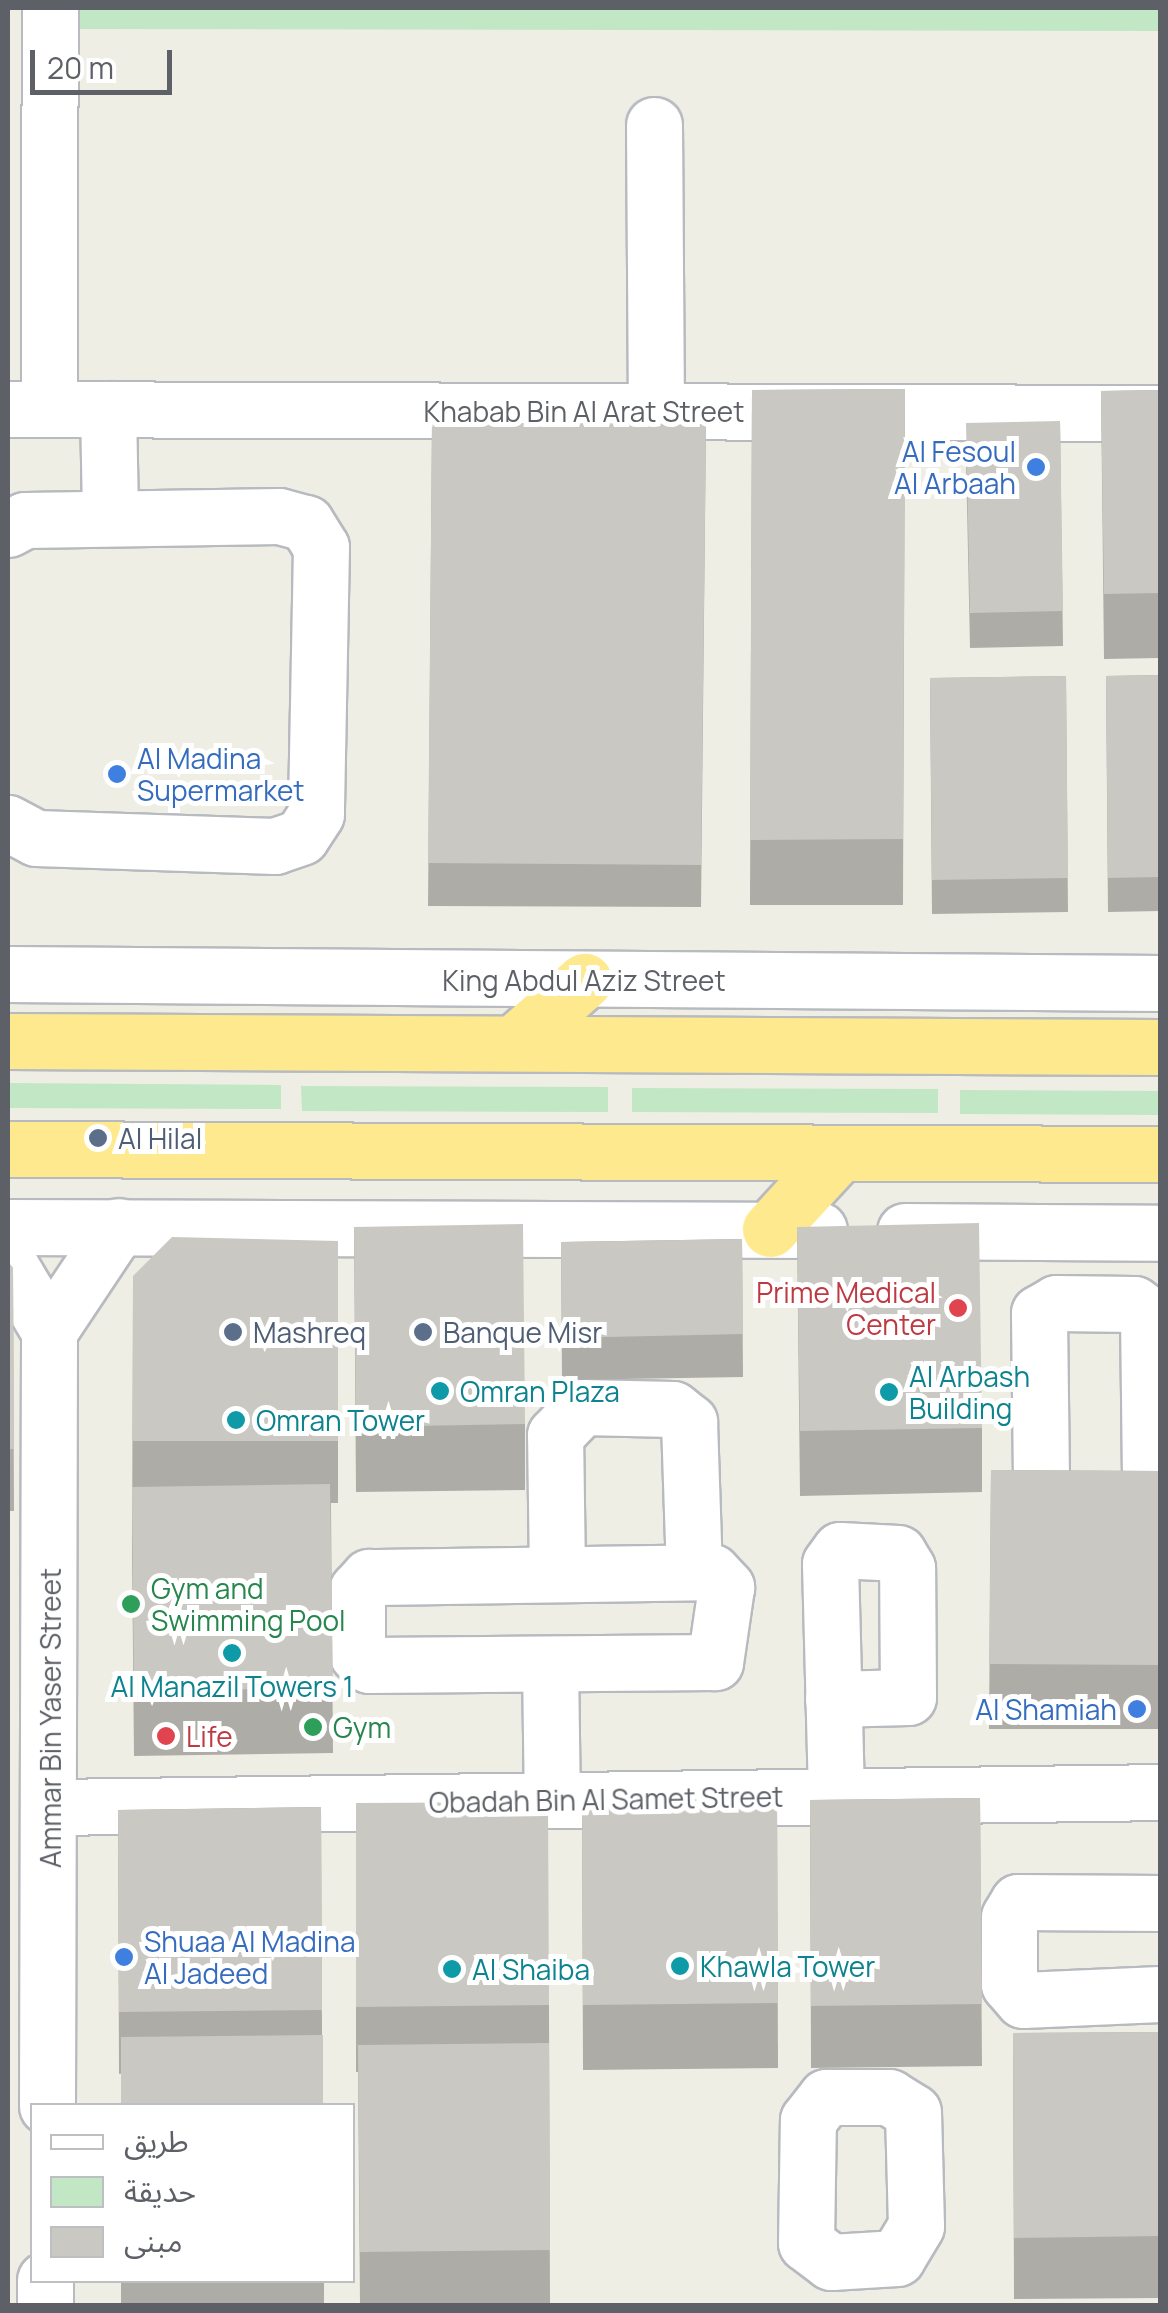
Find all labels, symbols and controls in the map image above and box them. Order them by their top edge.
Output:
scale bar [35,30,178,92]
text: 20 m [47,47,114,88]
street label: Khabab Bin Al Arat Street [424,394,744,428]
place label: Al Fesoul Al Arbaah [894,434,1016,500]
marker: Al Fesoul Al Arbaah [1025,456,1047,478]
place label: Al Madina Supermarket [137,741,305,807]
marker: Al Madina Supermarket [106,763,128,785]
street label: King Abdul Aziz Street [442,963,726,997]
place label: Al Hilal [118,1121,202,1155]
marker: Al Hilal [87,1127,109,1149]
place label: Prime Medical Center [756,1275,936,1341]
marker: Prime Medical Center [945,1295,971,1321]
place label: Mashreq [253,1315,366,1349]
place label: Banque Misr [443,1315,602,1349]
marker: Mashreq [222,1321,244,1343]
marker: Banque Misr [412,1321,434,1343]
place label: Al Arbash Building [909,1359,1030,1425]
place label: Omran Plaza [460,1374,620,1408]
marker: Omran Plaza [429,1380,451,1402]
marker: Al Arbash Building [878,1381,900,1403]
place label: Omran Tower [256,1403,425,1437]
marker: Omran Tower [225,1409,247,1431]
street label: Ammar Bin Yaser Street [33,1568,67,1868]
place label: Gym and Swimming Pool [151,1571,346,1637]
marker: Gym and Swimming Pool [120,1593,142,1615]
marker: Al Manazil Towers 1 [221,1642,243,1664]
place label: Al Manazil Towers 1 [110,1669,354,1703]
place label: Al Shamiah [975,1692,1117,1726]
marker: Al Shamiah [1126,1698,1148,1720]
place label: Gym [333,1710,391,1744]
marker: Gym [302,1716,324,1738]
place label: Life [186,1719,233,1753]
marker: Life [155,1725,177,1747]
street label: Obadah Bin Al Samet Street [429,1779,783,1819]
place label: Shuaa Al Madina Al Jadeed [144,1924,356,1990]
marker: Shuaa Al Madina Al Jadeed [113,1946,135,1968]
place label: Khawla Tower [700,1949,875,1983]
place label: Al Shaiba [472,1952,590,1986]
marker: Khawla Tower [669,1955,691,1977]
marker: Al Shaiba [441,1958,463,1980]
legend [30,2103,355,2283]
text: طريق [124,2120,189,2161]
text: حديقة [124,2170,196,2211]
text: مبنى [124,2220,182,2261]

